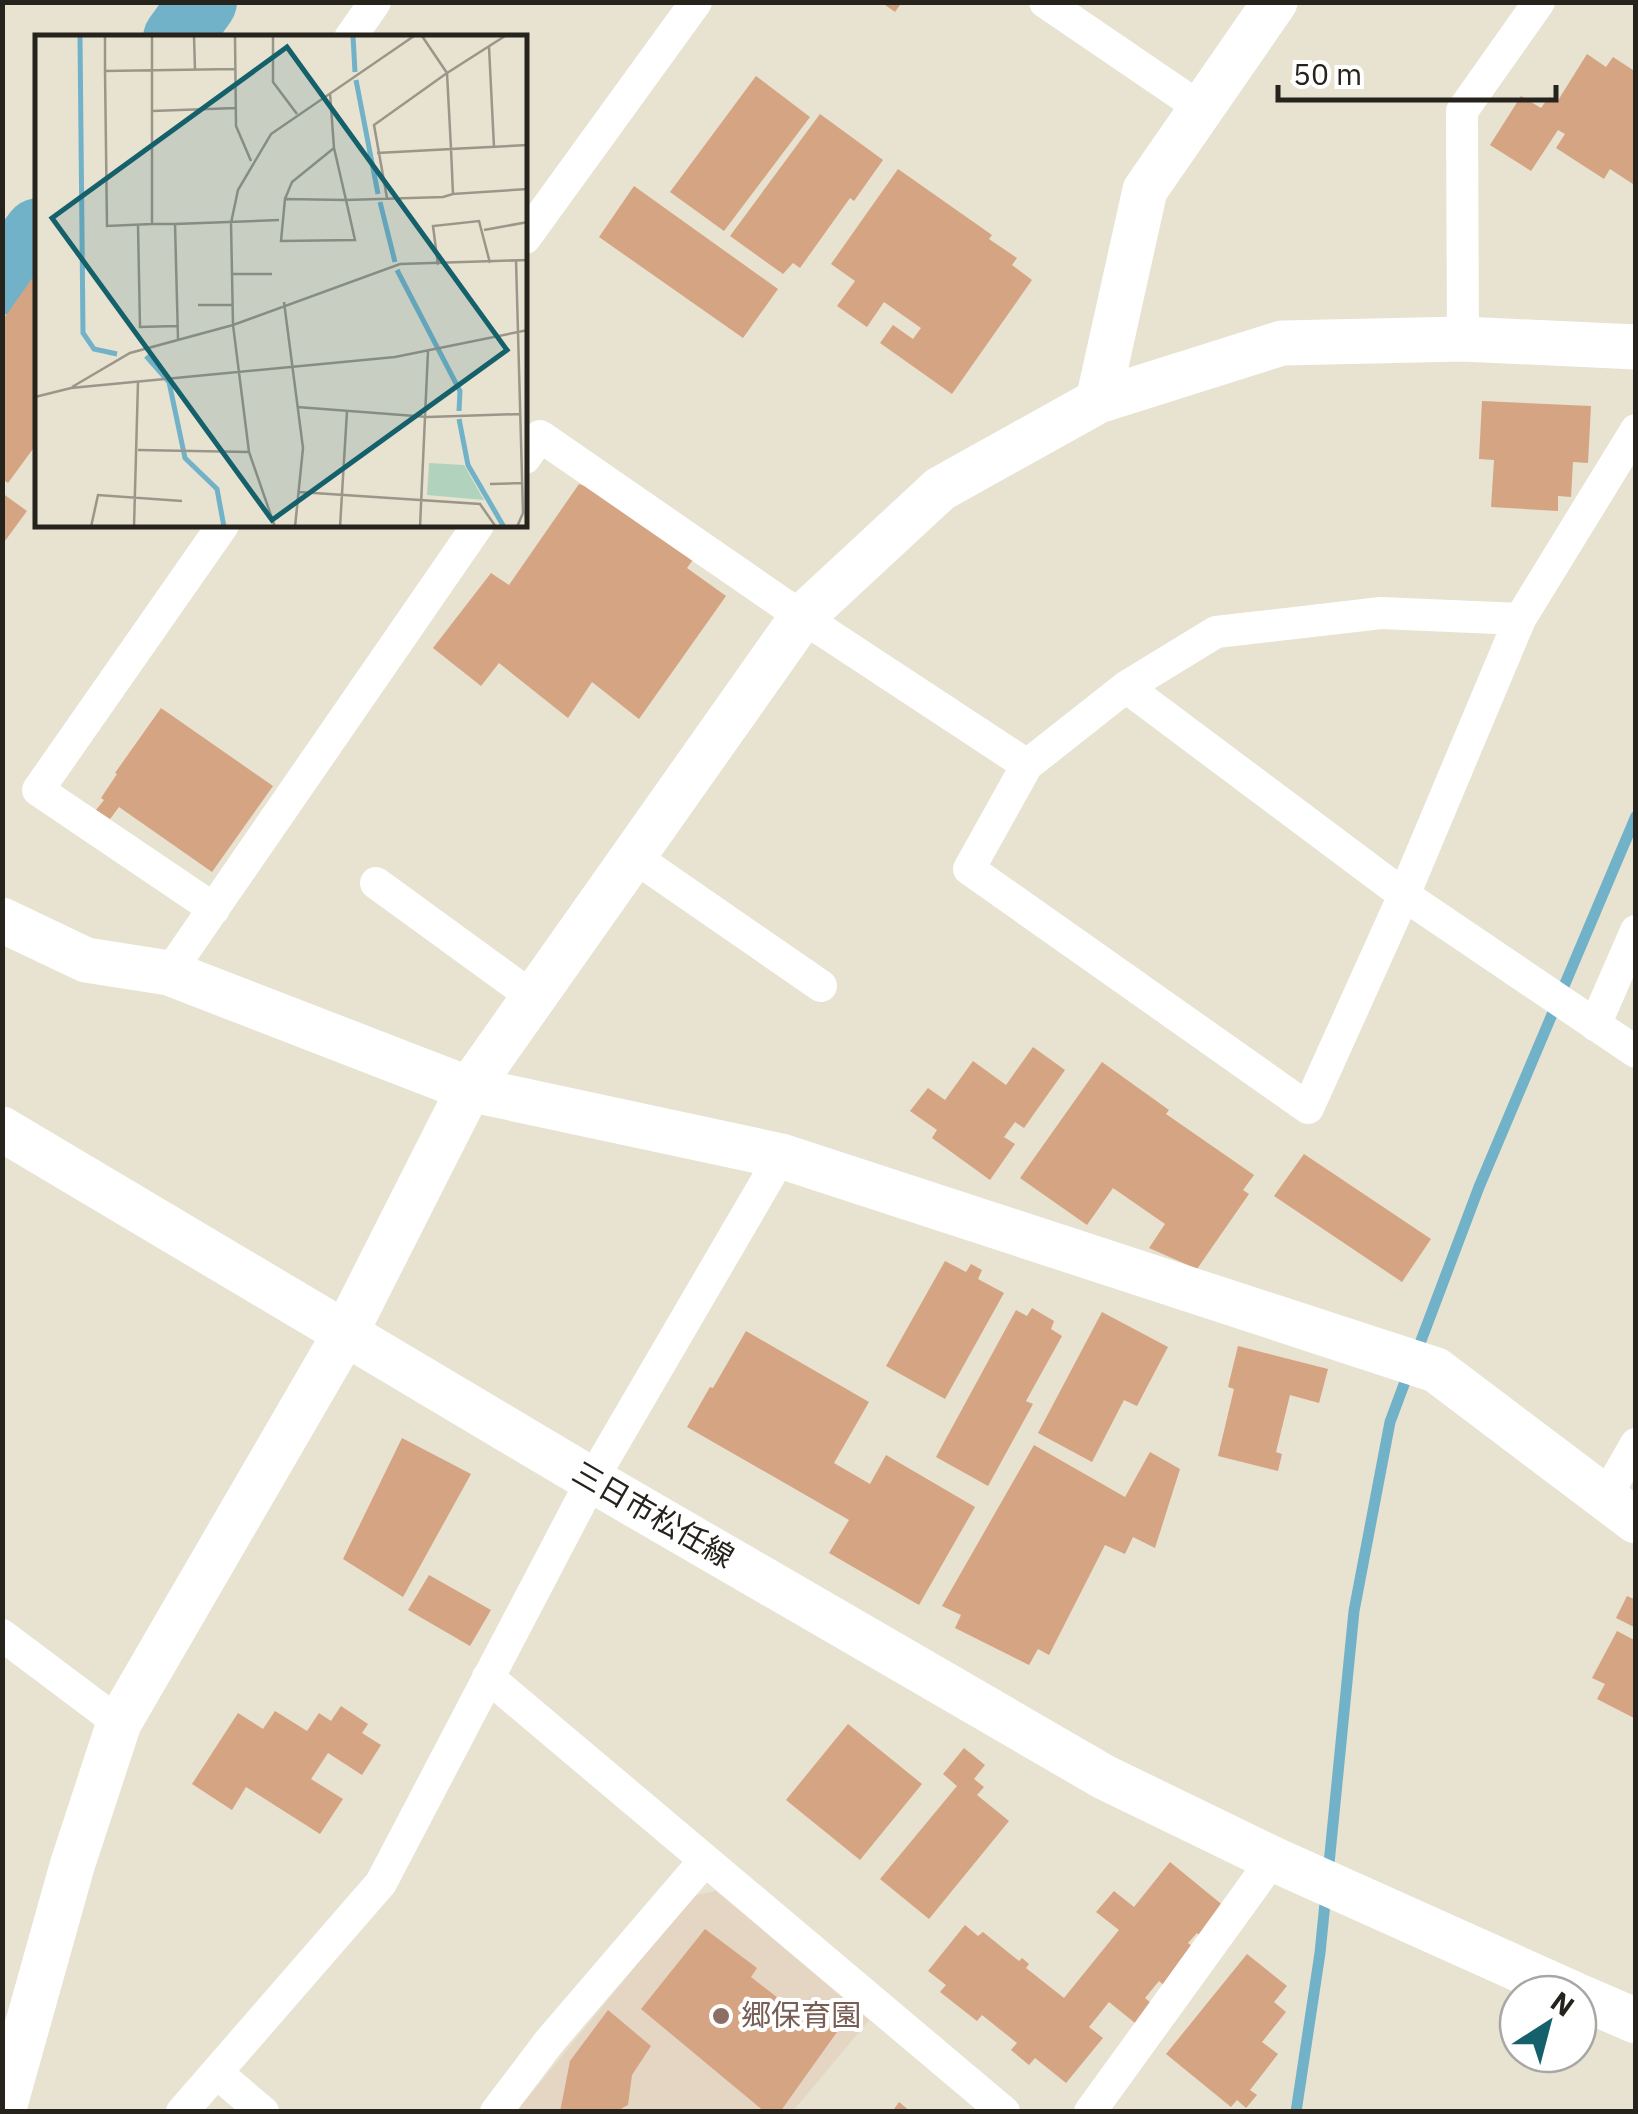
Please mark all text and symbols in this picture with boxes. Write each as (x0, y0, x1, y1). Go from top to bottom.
inset map (35, 35, 528, 528)
scale bar (1278, 40, 1556, 102)
text: 50 m (1293, 54, 1362, 93)
street label: 三日市松任線 (566, 1452, 741, 1576)
north arrow (1498, 1974, 1598, 2074)
text: N (1544, 1982, 1582, 2024)
place label: 郷保育園 (741, 1995, 861, 2034)
marker: 郷保育園 (710, 2005, 732, 2027)

